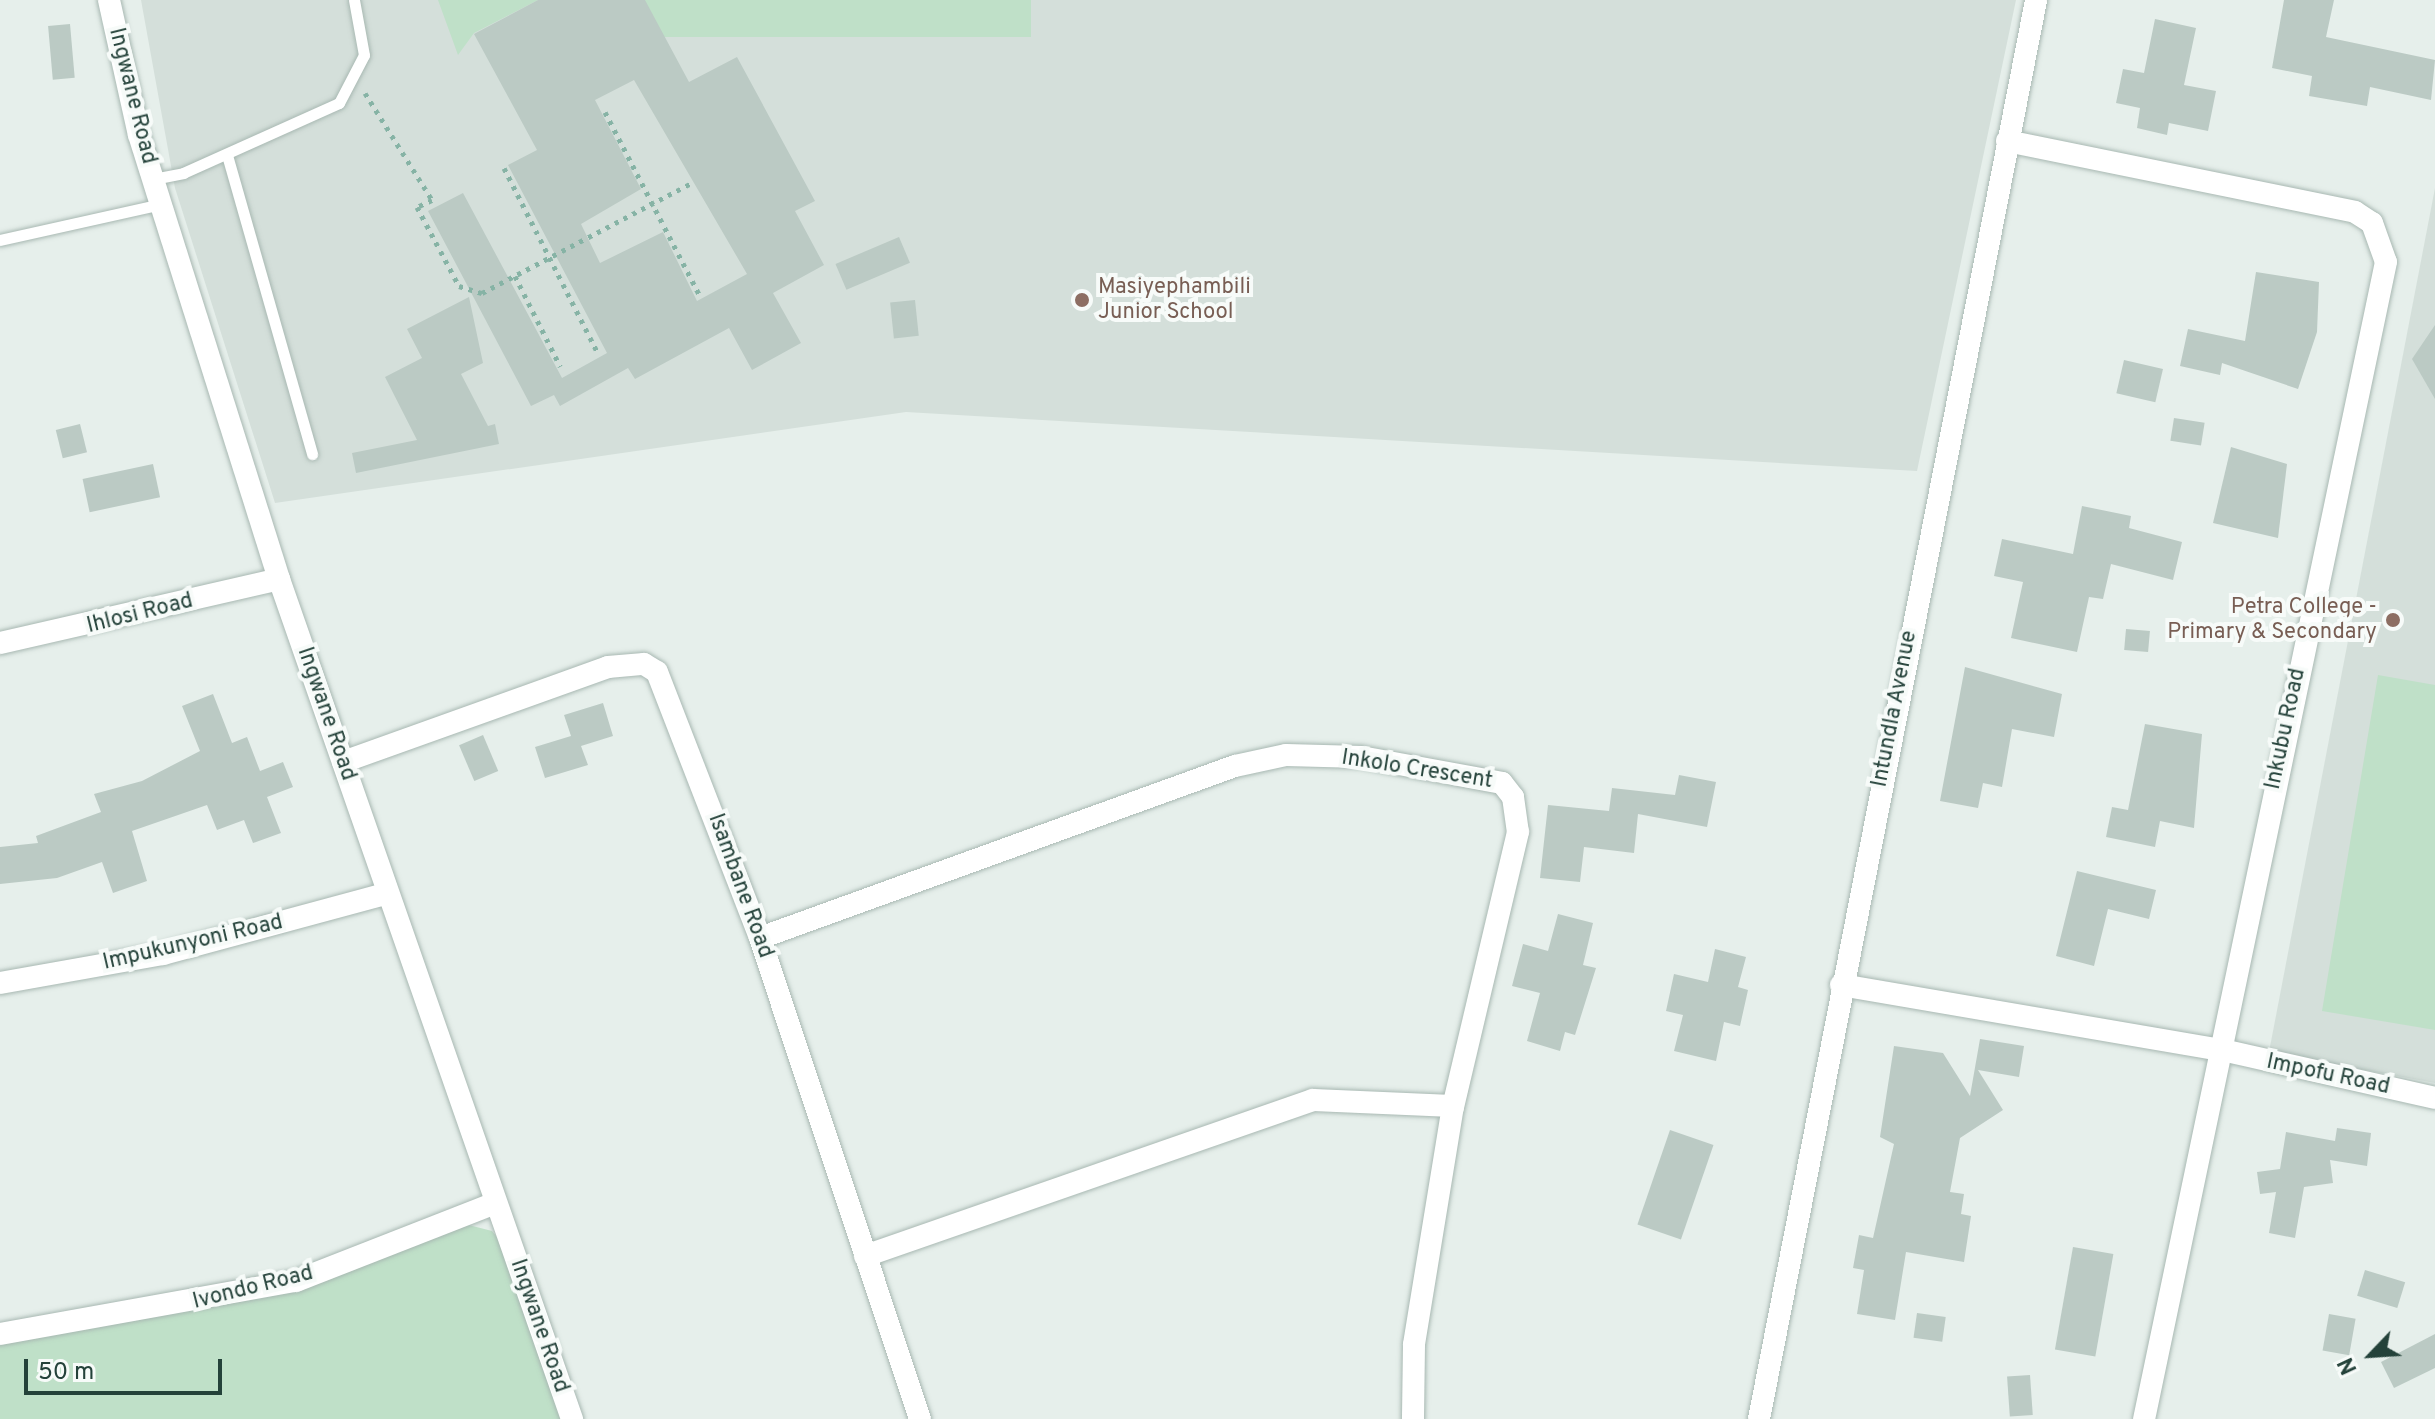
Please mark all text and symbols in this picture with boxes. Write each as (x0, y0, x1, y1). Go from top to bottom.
street label: Ingwane Road (102, 25, 162, 167)
place label: Masiyephambili Junior School (1098, 274, 1251, 326)
marker: Masiyephambili Junior School (1073, 291, 1091, 309)
street label: Ihlosi Road (84, 588, 196, 640)
place label: Petra College - Primary & Secondary (2167, 594, 2377, 646)
marker: Petra College - Primary & Secondary (2384, 611, 2402, 629)
street label: Intundla Avenue (1867, 628, 1923, 790)
street label: Ingwane Road (291, 644, 361, 784)
street label: Inkubu Road (2260, 666, 2312, 792)
street label: Inkolo Crescent (1340, 745, 1494, 795)
street label: Isambane Road (702, 810, 778, 962)
street label: Impukunyoni Road (100, 909, 286, 977)
street label: Impofu Road (2264, 1049, 2392, 1101)
street label: Ingwane Road (504, 1256, 574, 1396)
street label: Ivondo Road (190, 1260, 316, 1316)
north arrow (2331, 1315, 2411, 1395)
scale bar (28, 1343, 226, 1393)
text: N (2333, 1352, 2364, 1378)
text: 50 m (38, 1358, 94, 1388)

